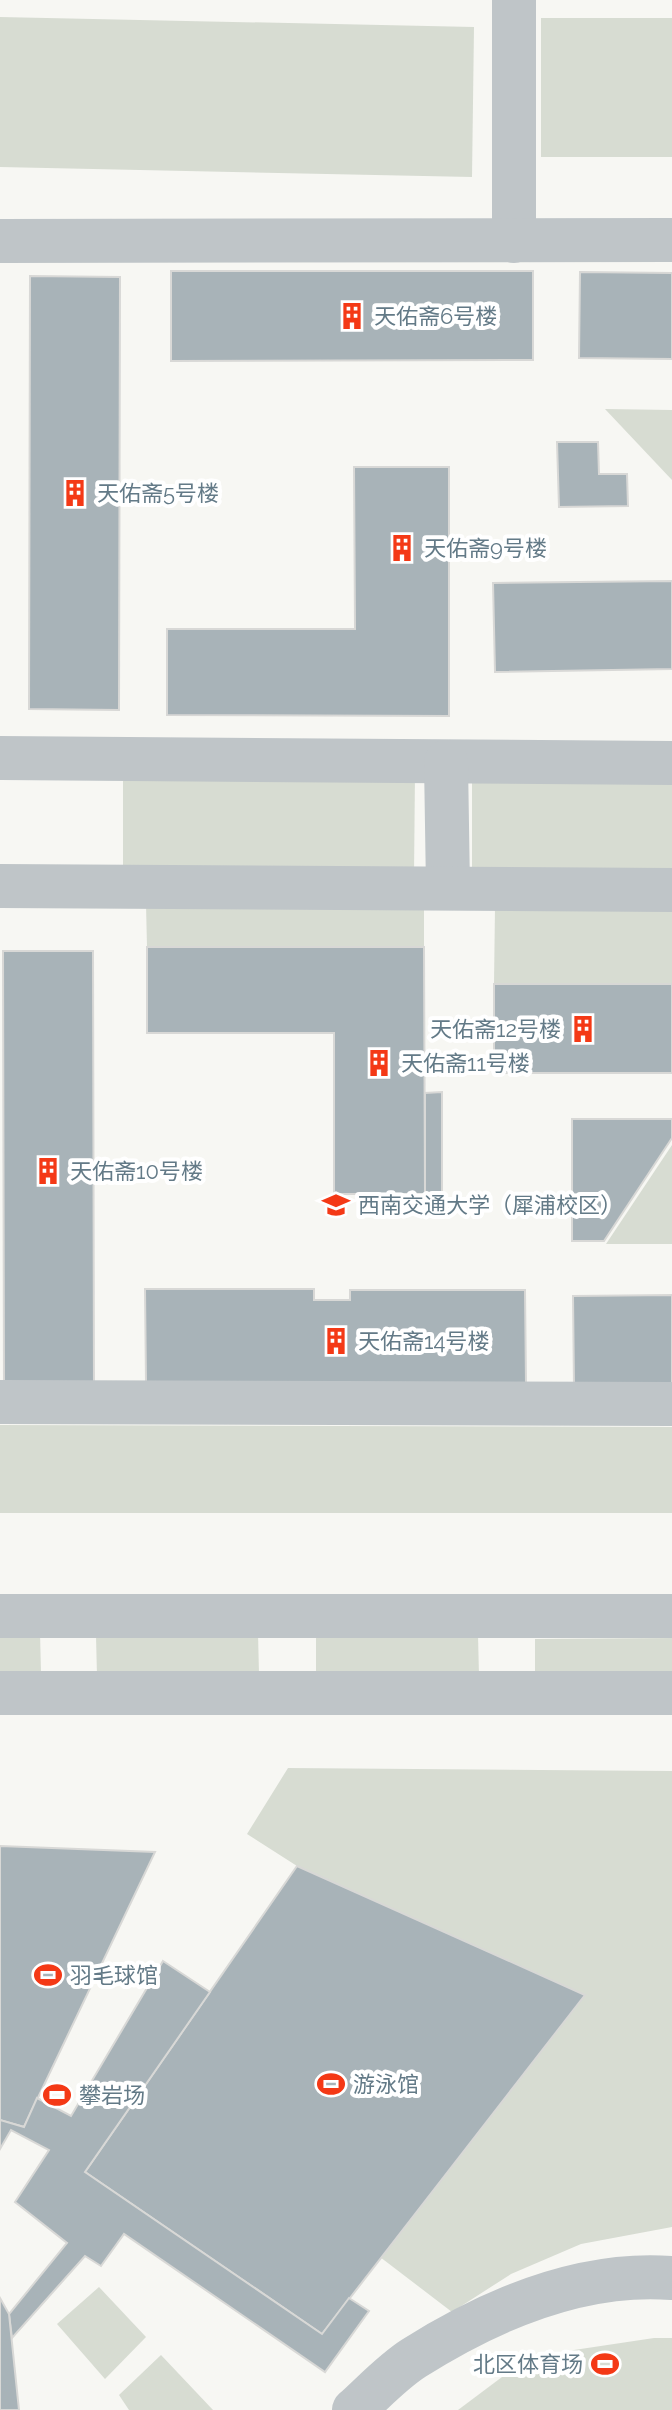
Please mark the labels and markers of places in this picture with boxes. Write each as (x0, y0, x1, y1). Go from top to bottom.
building icon: 天佑斋6号楼 (337, 301, 367, 331)
place label: 天佑斋6号楼 (374, 303, 497, 329)
building icon: 天佑斋5号楼 (60, 478, 90, 508)
place label: 天佑斋5号楼 (97, 480, 219, 506)
building icon: 天佑斋9号楼 (387, 533, 417, 563)
place label: 天佑斋9号楼 (424, 535, 547, 561)
building icon: 天佑斋12号楼 (568, 1014, 598, 1044)
place label: 天佑斋12号楼 (430, 1016, 561, 1042)
building icon: 天佑斋11号楼 (364, 1048, 394, 1078)
place label: 天佑斋11号楼 (401, 1050, 530, 1076)
building icon: 天佑斋10号楼 (33, 1156, 63, 1186)
place label: 天佑斋10号楼 (70, 1158, 203, 1184)
school or university icon: 西南交通大学（犀浦校区） (321, 1190, 351, 1220)
place label: 西南交通大学（犀浦校区） (358, 1192, 622, 1218)
building icon: 天佑斋14号楼 (321, 1326, 351, 1356)
place label: 天佑斋14号楼 (358, 1328, 489, 1354)
sports icon: 羽毛球馆 (33, 1960, 63, 1990)
place label: 羽毛球馆 (70, 1962, 158, 1988)
sports icon: 游泳馆 (316, 2069, 346, 2099)
place label: 游泳馆 (353, 2071, 419, 2097)
sports icon: 攀岩场 (42, 2080, 72, 2110)
place label: 攀岩场 (79, 2082, 145, 2108)
sports icon: 北区体育场 (590, 2349, 620, 2379)
place label: 北区体育场 (473, 2351, 583, 2377)

